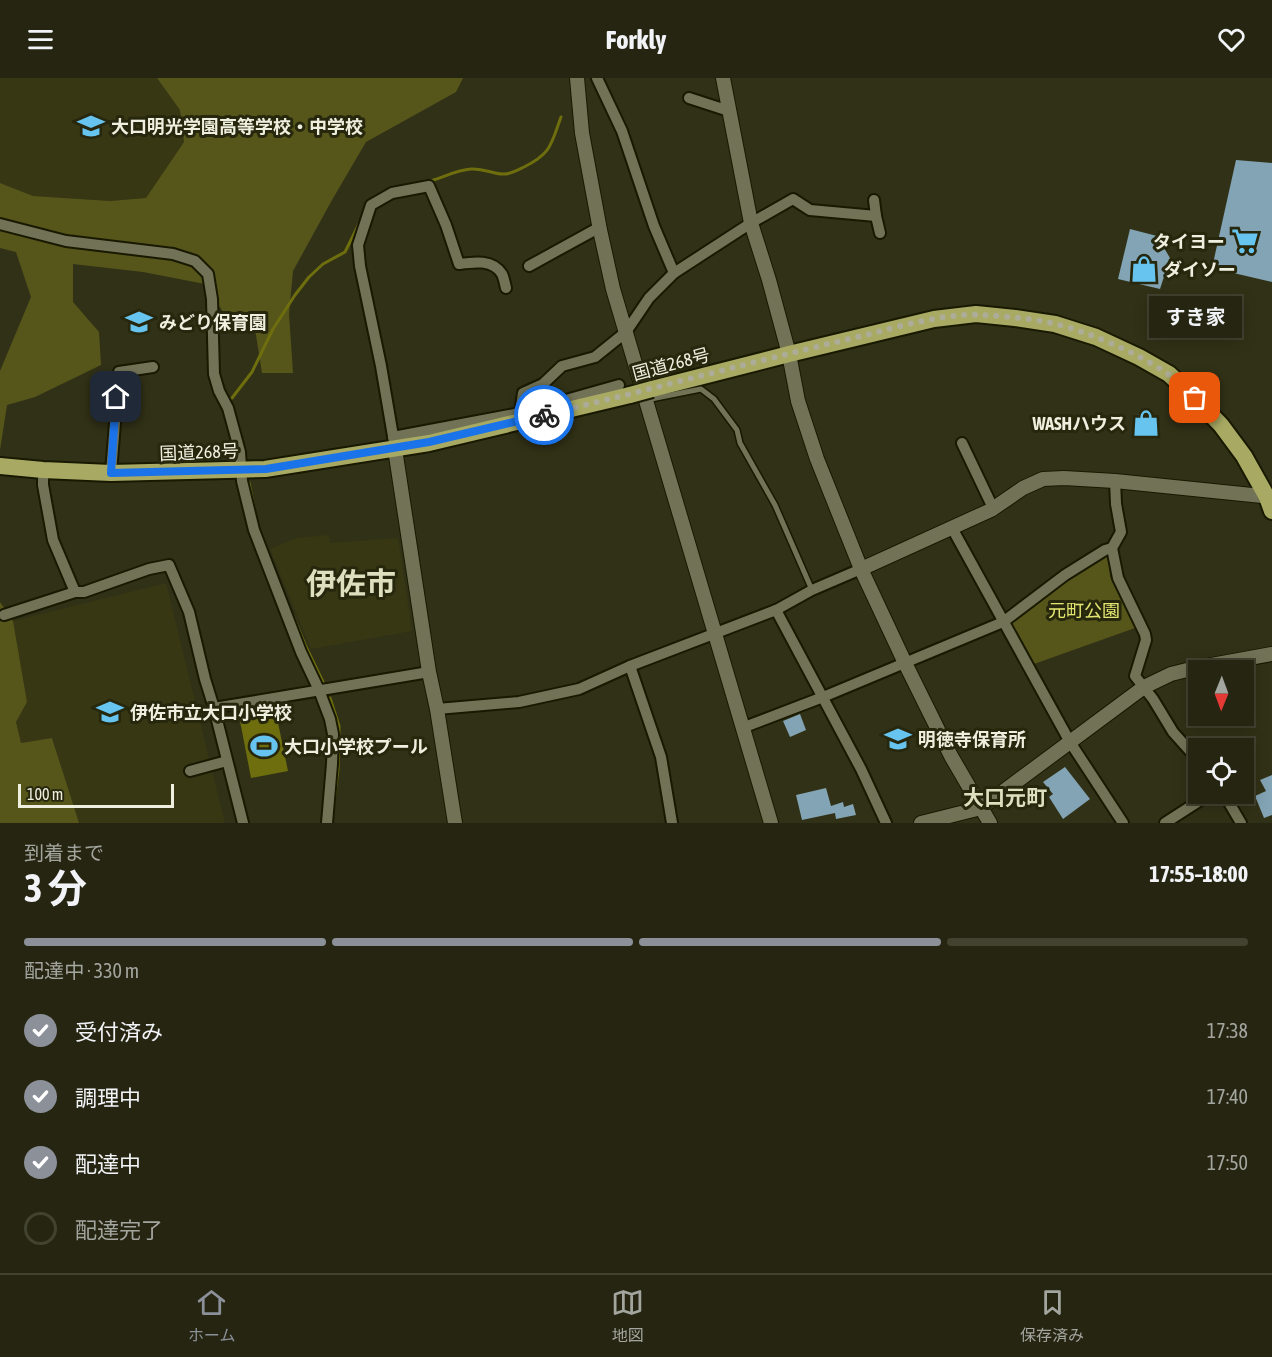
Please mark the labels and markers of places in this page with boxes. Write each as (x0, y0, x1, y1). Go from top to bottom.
school or university icon: 大口明光学園高等学校・中学校 (76, 111, 106, 141)
place label: 大口明光学園高等学校・中学校 (111, 116, 363, 137)
supermarket icon: タイヨー (1230, 226, 1260, 256)
place label: タイヨー (1153, 231, 1225, 252)
shop icon: ダイソー (1129, 254, 1159, 284)
place label: ダイソー (1164, 259, 1236, 280)
callout: すき家 (1148, 296, 1242, 338)
school or university icon: みどり保育園 (124, 307, 154, 337)
place label: みどり保育園 (159, 312, 267, 333)
pin (90, 371, 141, 422)
pin (1169, 372, 1220, 423)
shop icon: WASHハウス (1131, 408, 1161, 438)
place label: WASHハウス (1031, 413, 1126, 434)
school or university icon: 伊佐市立大口小学校 (95, 697, 125, 727)
place label: 伊佐市立大口小学校 (130, 702, 292, 723)
school or university icon: 明徳寺保育所 (883, 724, 913, 754)
place label: 明徳寺保育所 (918, 729, 1026, 750)
sports icon: 大口小学校プール (249, 731, 279, 761)
place label: 大口小学校プール (284, 736, 428, 757)

